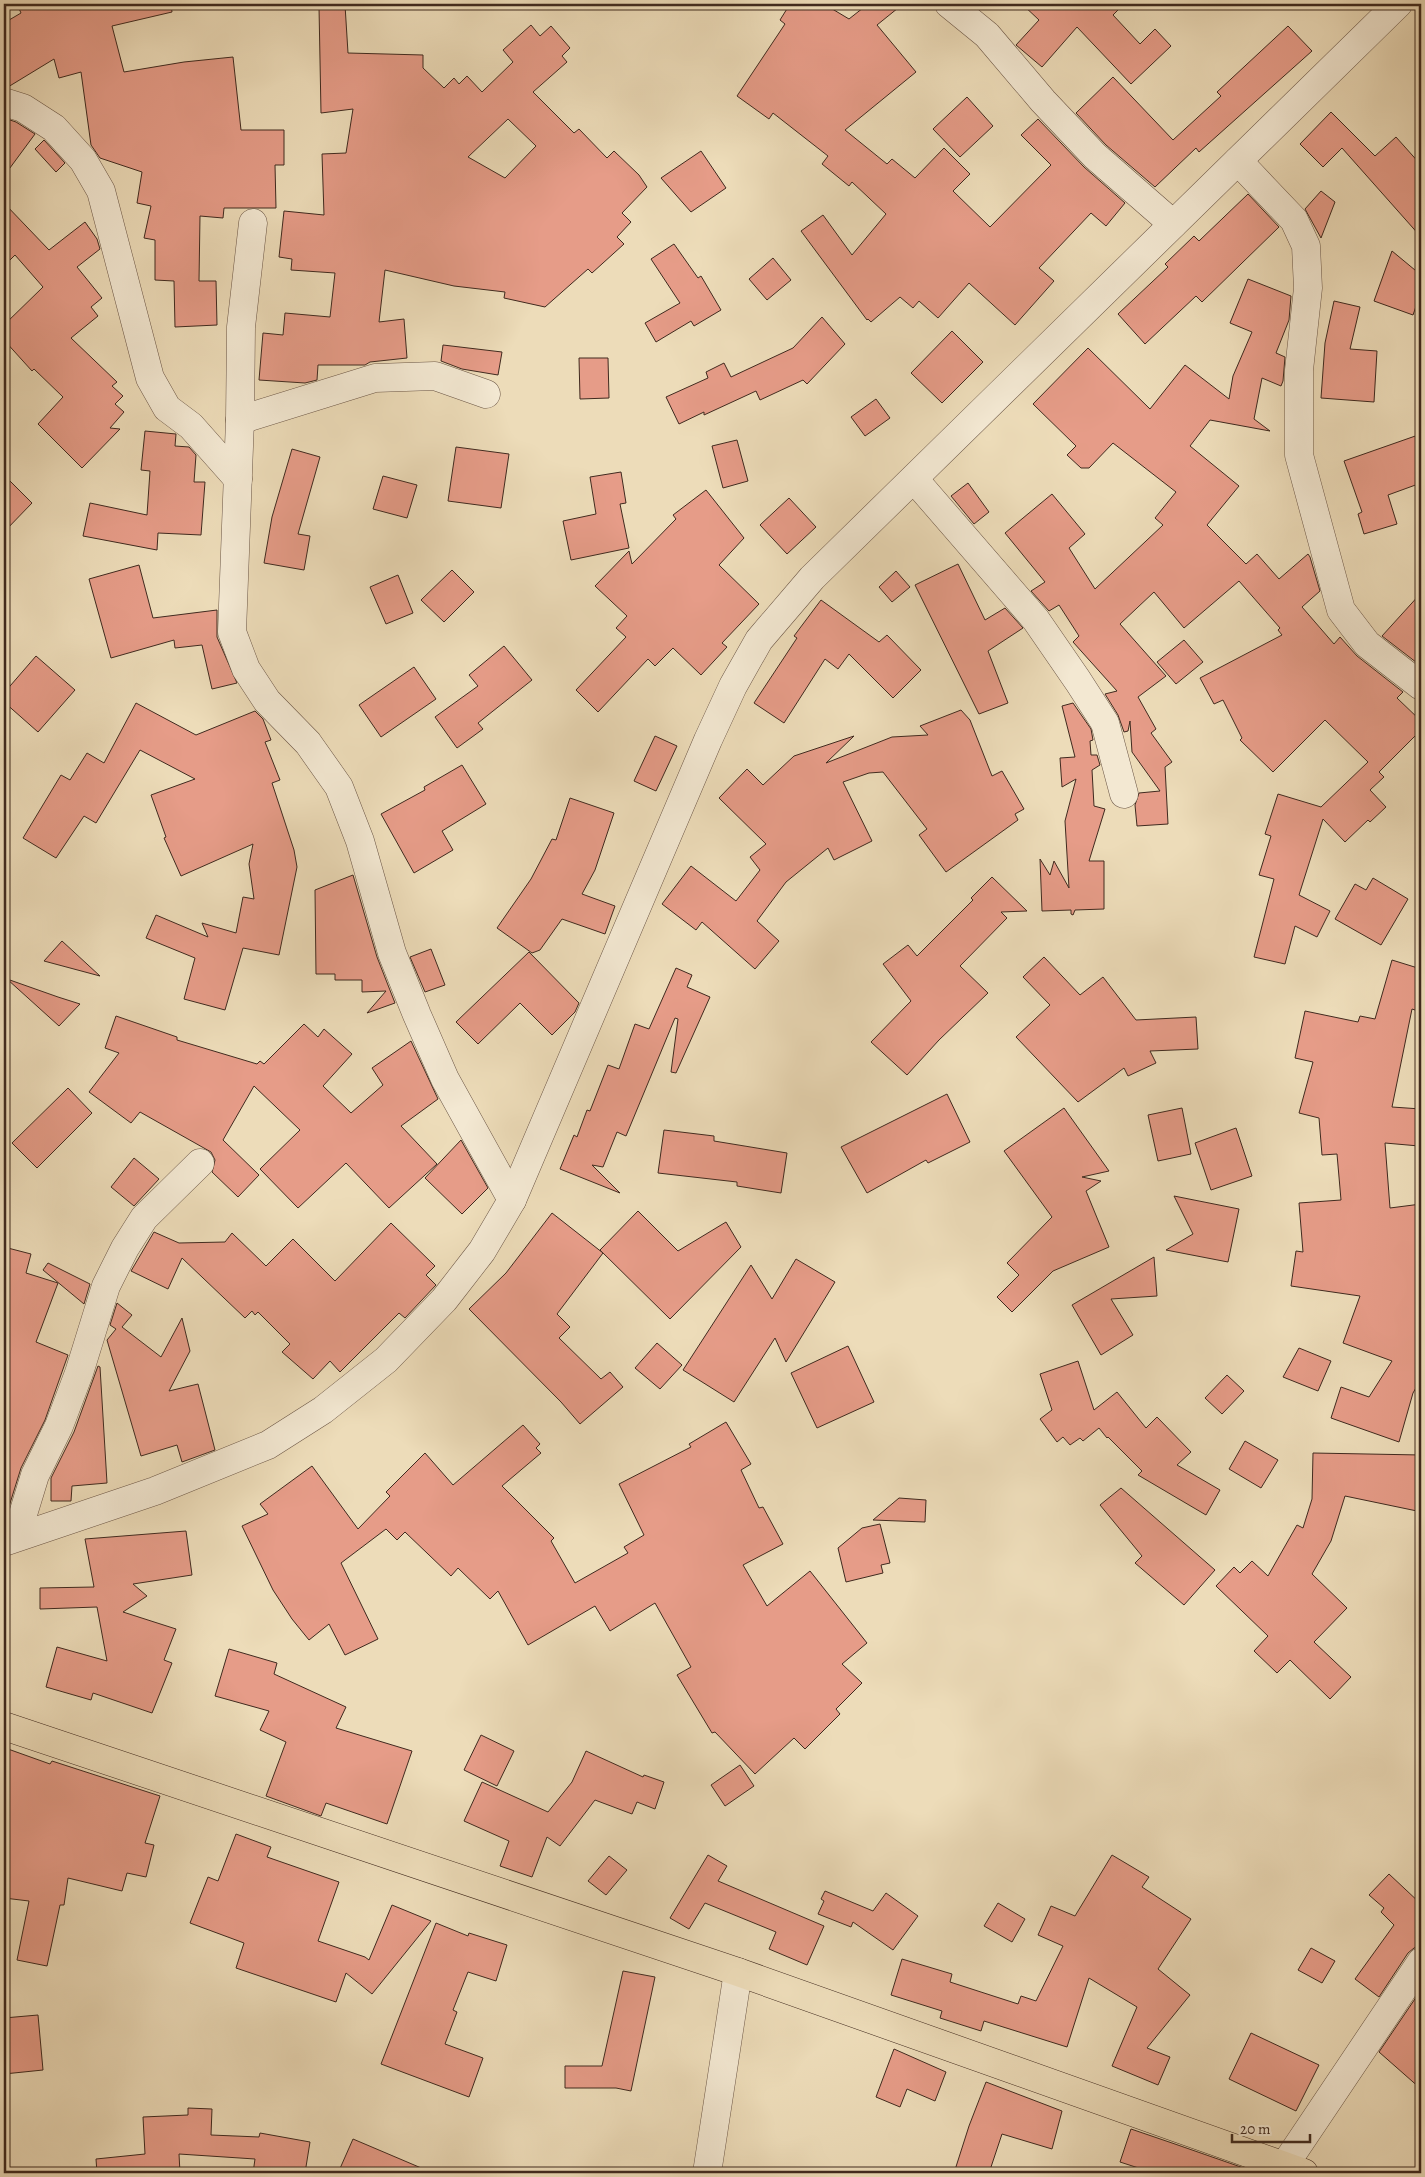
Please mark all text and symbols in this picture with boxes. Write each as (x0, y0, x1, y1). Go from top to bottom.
scale bar (1232, 2112, 1310, 2144)
text: 20 m (1240, 2119, 1271, 2139)

